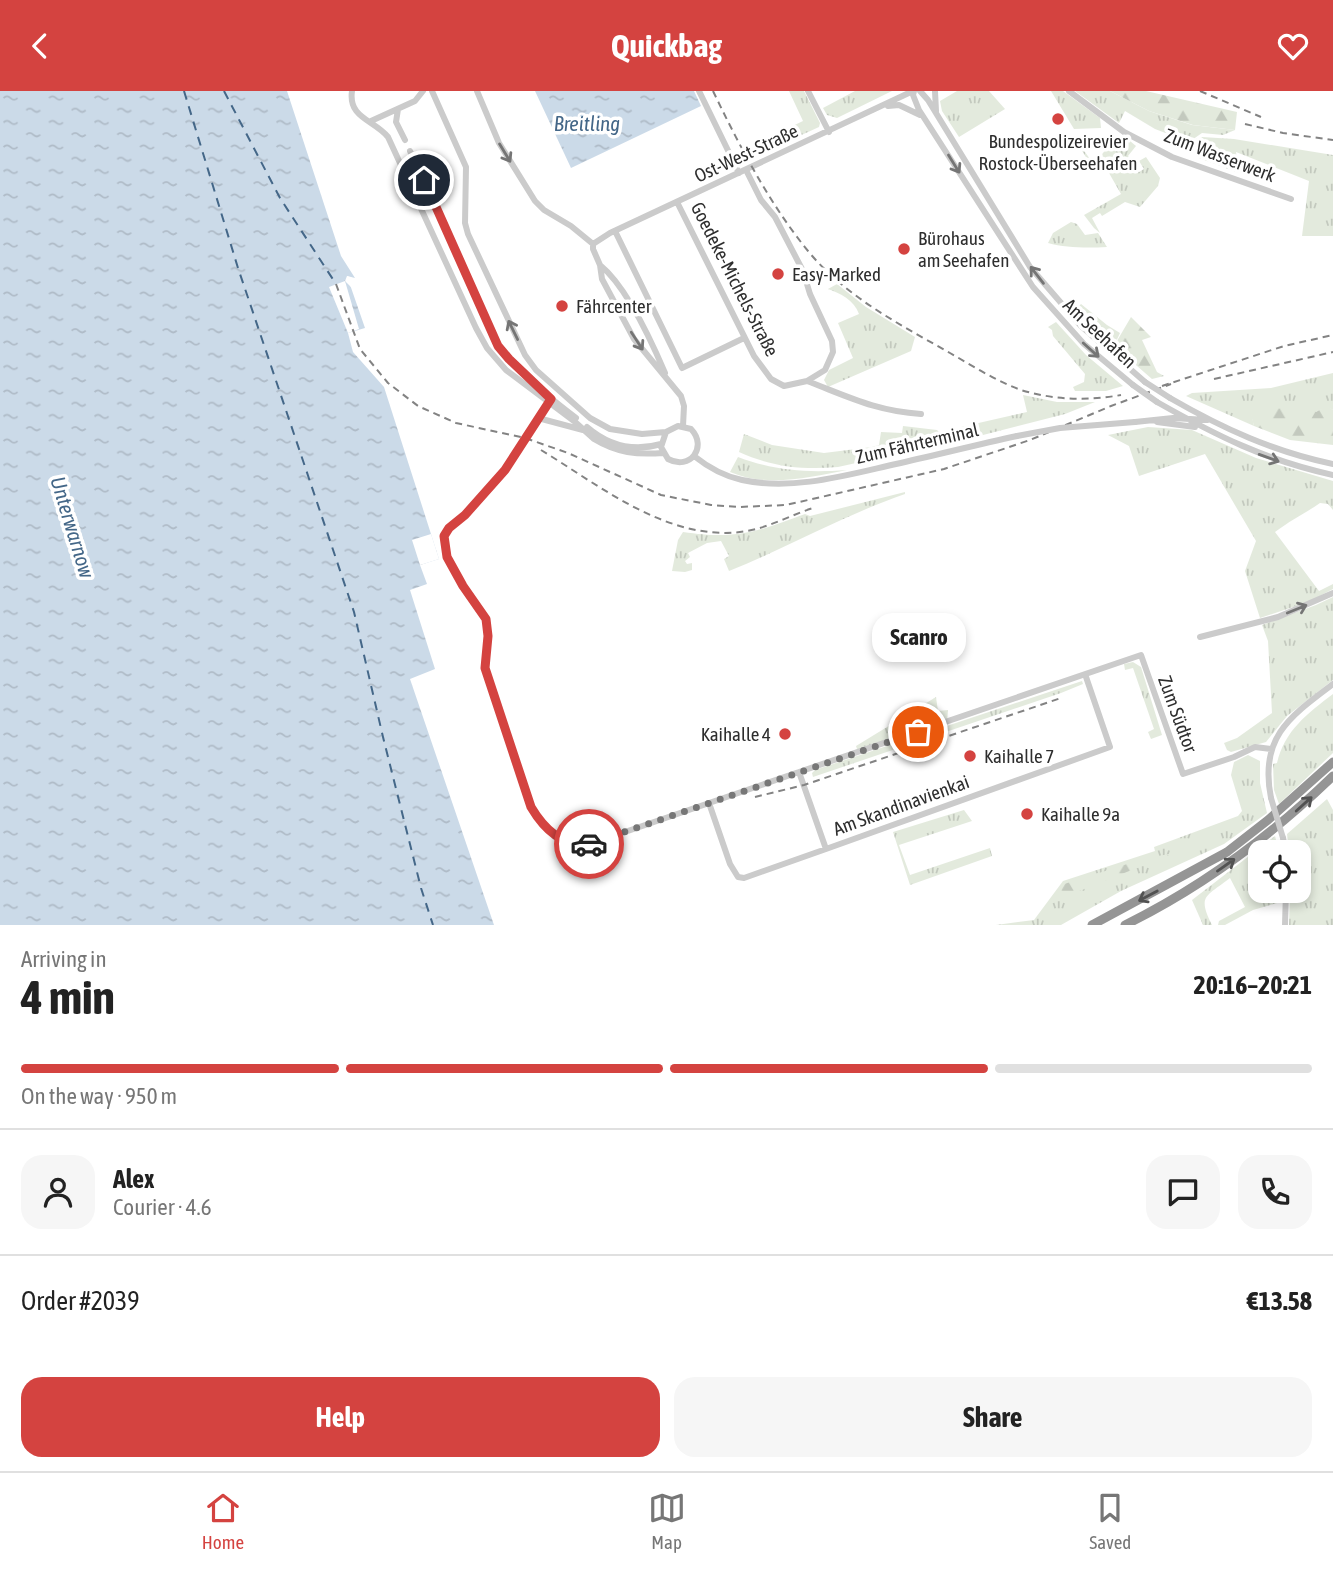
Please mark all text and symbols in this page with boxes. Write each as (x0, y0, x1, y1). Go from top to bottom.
icon: back (21, 27, 59, 65)
text: Quickbag (611, 27, 722, 64)
icon: heart (1274, 27, 1312, 65)
water label: Breitling (554, 111, 620, 135)
marker: Bundespolizeirevier Rostock-Überseehafen (1050, 111, 1066, 127)
street label: Ost-West-Straße (691, 119, 801, 187)
street label: Zum Wasserwerk (1161, 124, 1279, 187)
place label: Bundespolizeirevier Rostock-Überseehafen (979, 130, 1137, 174)
one-way arrow (498, 143, 512, 163)
pin (394, 150, 454, 210)
one-way arrow (947, 154, 961, 174)
icon: home (405, 161, 443, 199)
street label: Goedeke-Michels-Straße (687, 198, 783, 360)
place label: Bürohaus am Seehafen (918, 227, 1009, 271)
marker: Bürohaus am Seehafen (896, 241, 912, 257)
place label: Easy-Marked (792, 263, 881, 285)
marker: Easy-Marked (770, 266, 786, 282)
one-way arrow (1029, 266, 1044, 285)
street label: Am Seehafen (1059, 294, 1141, 372)
place label: Fährcenter (576, 295, 652, 317)
marker: Fährcenter (554, 298, 570, 314)
one-way arrow (506, 320, 519, 341)
one-way arrow (629, 331, 644, 350)
one-way arrow (1082, 342, 1100, 358)
street label: Zum Fährterminal (853, 418, 981, 468)
one-way arrow (1257, 452, 1279, 465)
water label: Unterwarnow (46, 473, 100, 581)
one-way arrow (1286, 602, 1308, 615)
callout: Scanro (871, 613, 965, 662)
text: Scanro (890, 624, 948, 650)
street label: Zum Südtor (1154, 673, 1202, 756)
pin (888, 702, 948, 762)
icon: bag (899, 713, 937, 751)
place label: Kaihalle 4 (701, 723, 771, 745)
marker: Kaihalle 4 (777, 726, 793, 742)
place label: Kaihalle 7 (984, 745, 1054, 767)
marker: Kaihalle 7 (962, 748, 978, 764)
street label: Am Skandinavienkai (830, 770, 972, 840)
one-way arrow (1294, 796, 1312, 812)
place label: Kaihalle 9a (1041, 803, 1120, 825)
marker: Kaihalle 9a (1019, 806, 1035, 822)
courier (554, 809, 624, 879)
icon: car (570, 825, 608, 863)
map controls (1248, 840, 1311, 903)
button: locate (1248, 840, 1311, 903)
one-way arrow (1216, 858, 1235, 872)
one-way arrow (1138, 890, 1159, 904)
text: Arriving in (21, 946, 107, 972)
text: 20:16–20:21 (1194, 970, 1312, 1000)
text: 4 min (21, 971, 115, 1024)
text: On the way · 950 m (21, 1083, 177, 1109)
button: person (21, 1155, 95, 1229)
button: chat (1146, 1155, 1220, 1229)
button: phone (1238, 1155, 1312, 1229)
text: Alex (113, 1164, 154, 1194)
text: Courier · 4.6 (113, 1194, 212, 1220)
text: Order #2039 (21, 1286, 140, 1316)
text: €13.58 (1247, 1286, 1312, 1316)
button: Help (21, 1377, 660, 1457)
button: Share (674, 1377, 1312, 1457)
tab: Home (202, 1489, 244, 1553)
tab: Map (648, 1489, 686, 1553)
tab: Saved (1089, 1489, 1131, 1553)

